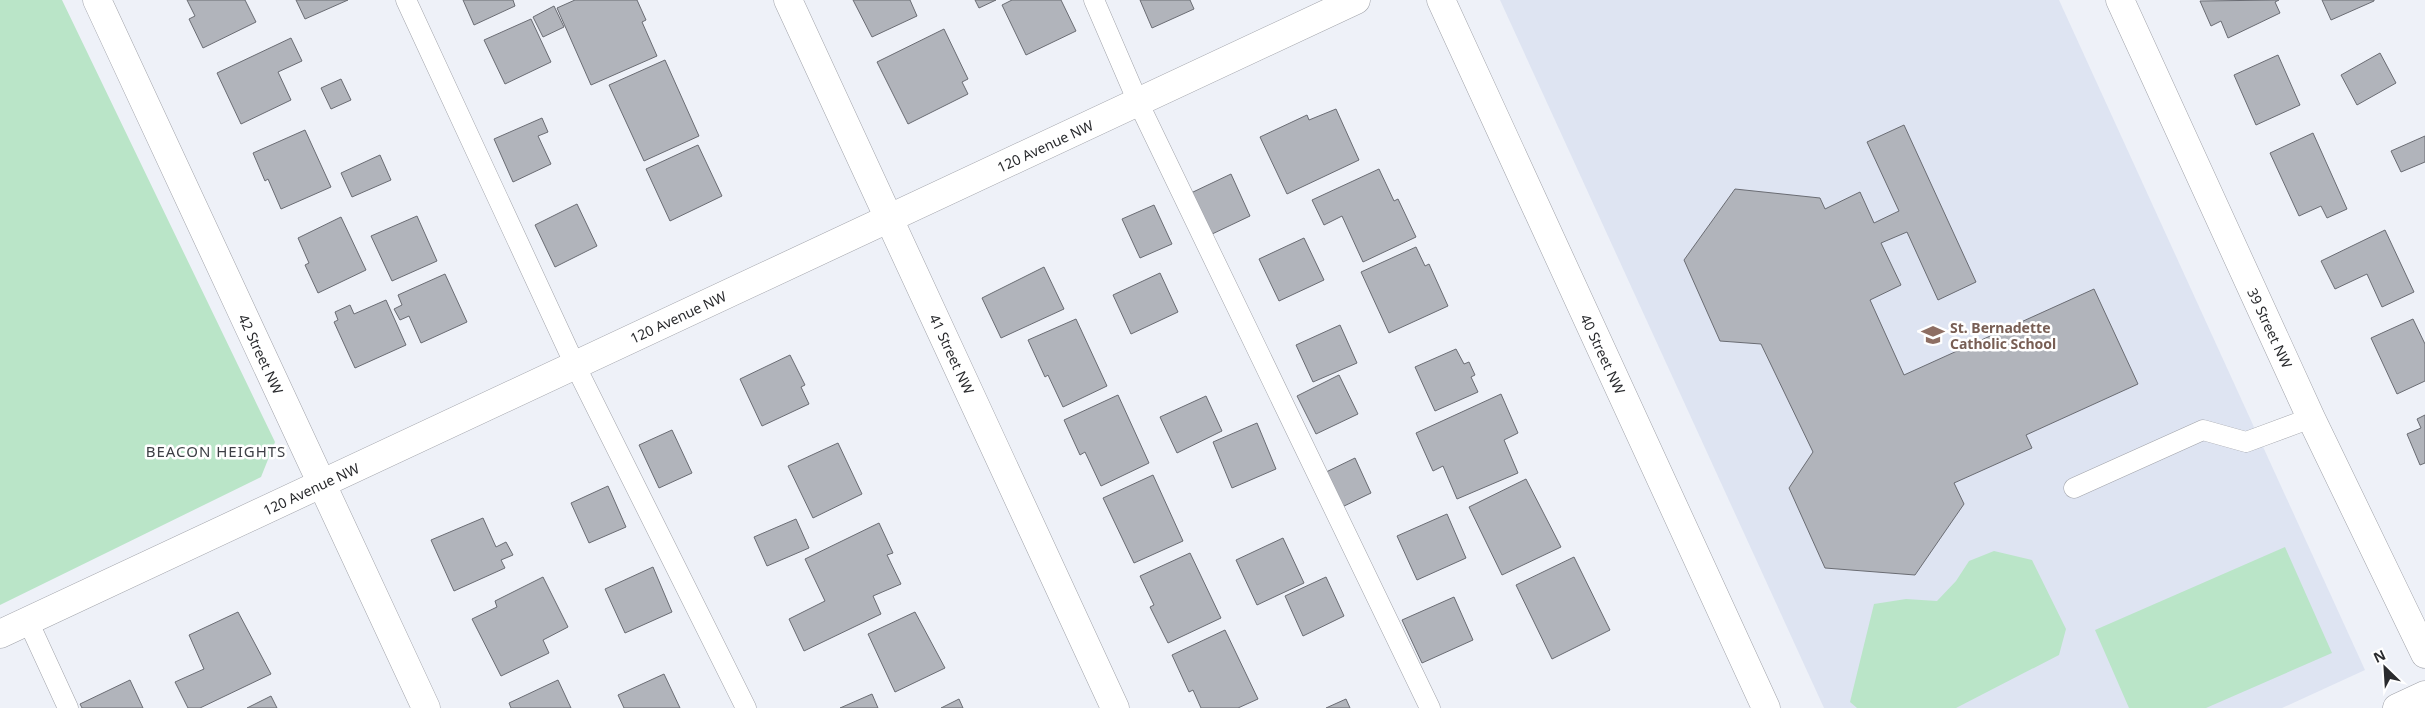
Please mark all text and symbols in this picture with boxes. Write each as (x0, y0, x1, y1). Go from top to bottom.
street label: 120 Avenue NW (994, 115, 1096, 177)
street label: 39 Street NW (2243, 285, 2297, 371)
street label: 120 Avenue NW (627, 286, 729, 348)
street label: 42 Street NW (234, 311, 288, 397)
street label: 41 Street NW (925, 311, 979, 397)
street label: 40 Street NW (1576, 311, 1630, 397)
place label: St. Bernadette Catholic School (1950, 318, 2056, 353)
school or university icon: St. Bernadette Catholic School (1920, 322, 1946, 348)
district label: BEACON HEIGHTS (146, 441, 286, 461)
street label: 120 Avenue NW (260, 458, 362, 520)
north arrow (2360, 643, 2410, 693)
text: N (2370, 645, 2388, 667)

